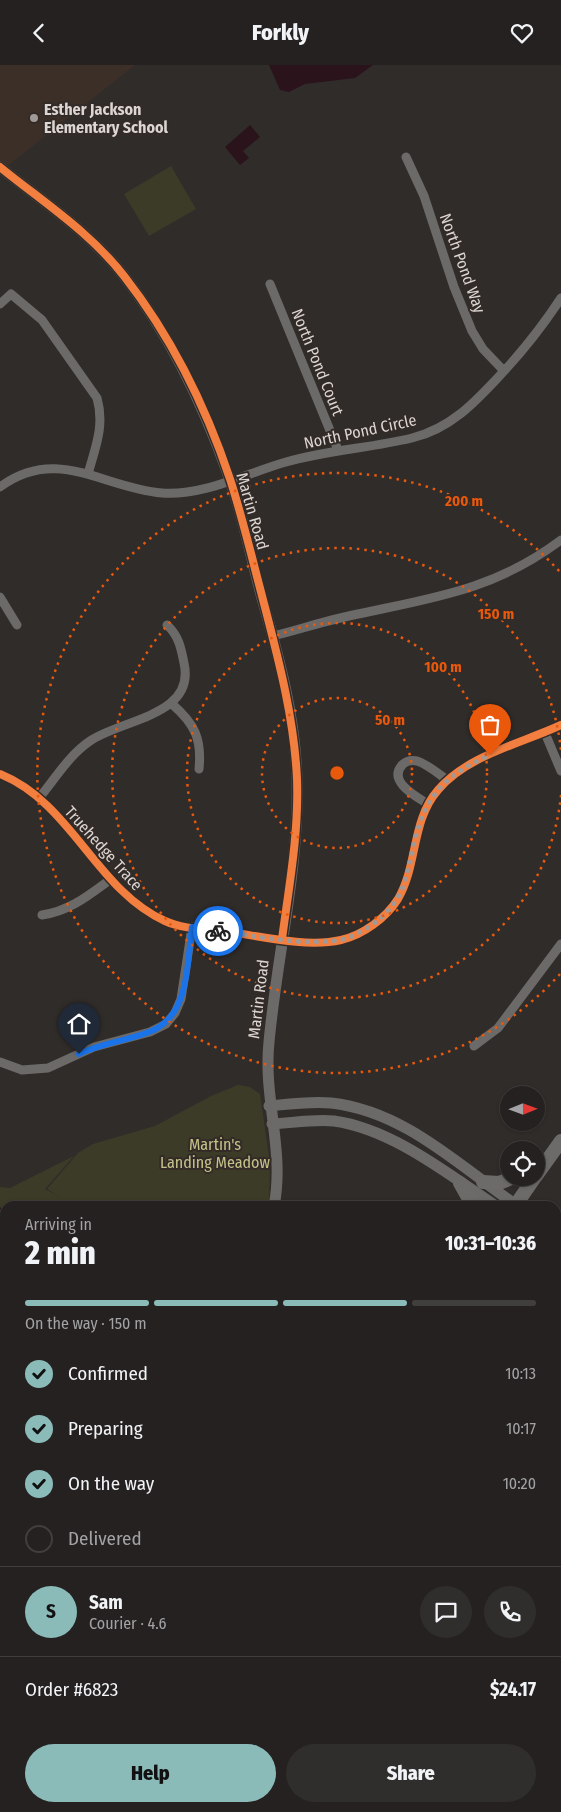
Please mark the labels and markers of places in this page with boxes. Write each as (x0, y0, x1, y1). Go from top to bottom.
place label: Esther Jackson Elementary School (44, 100, 169, 137)
marker: Esther Jackson Elementary School (28, 112, 40, 124)
pin (469, 704, 511, 755)
centre of rings (328, 764, 346, 782)
pin (58, 1003, 100, 1054)

